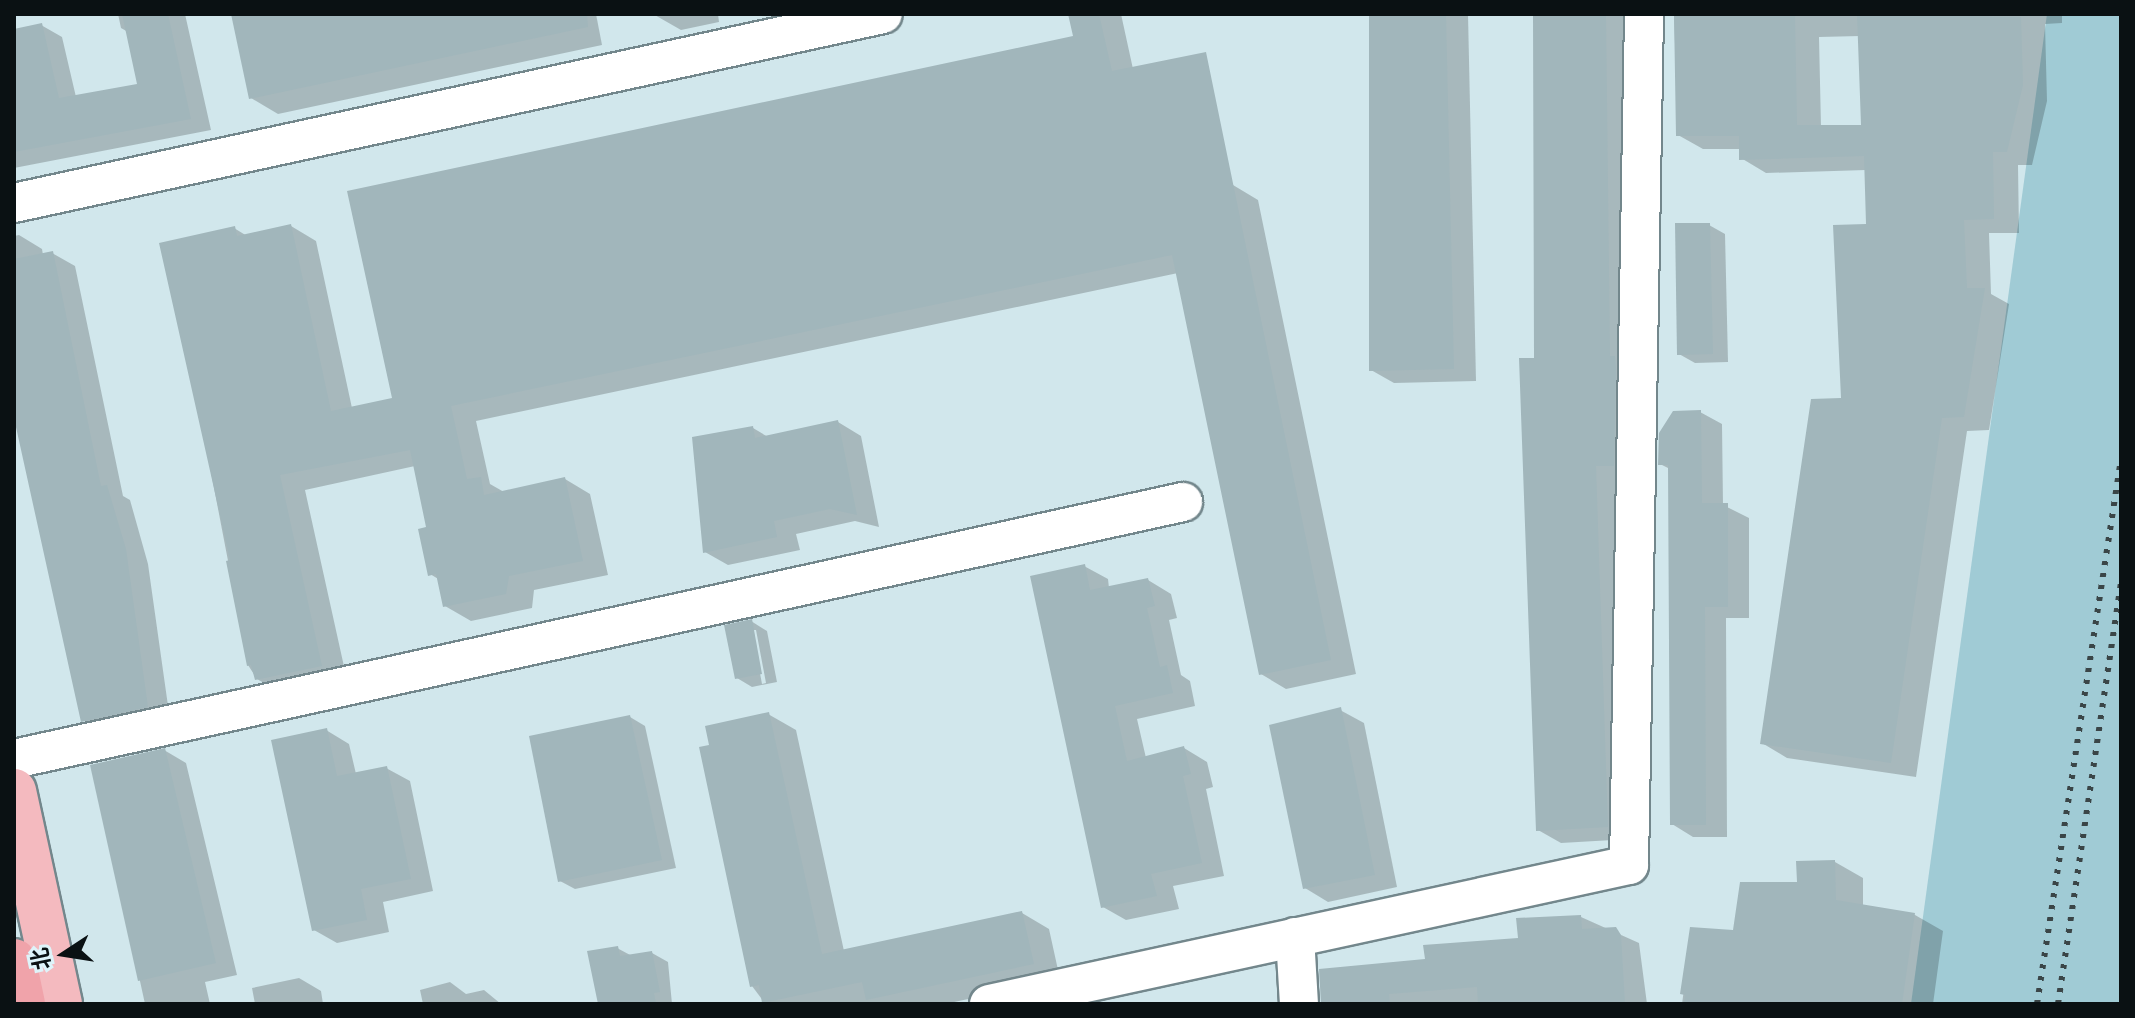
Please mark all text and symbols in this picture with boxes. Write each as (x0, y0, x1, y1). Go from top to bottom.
north arrow (24, 914, 104, 994)
text: 北 (24, 945, 57, 973)

